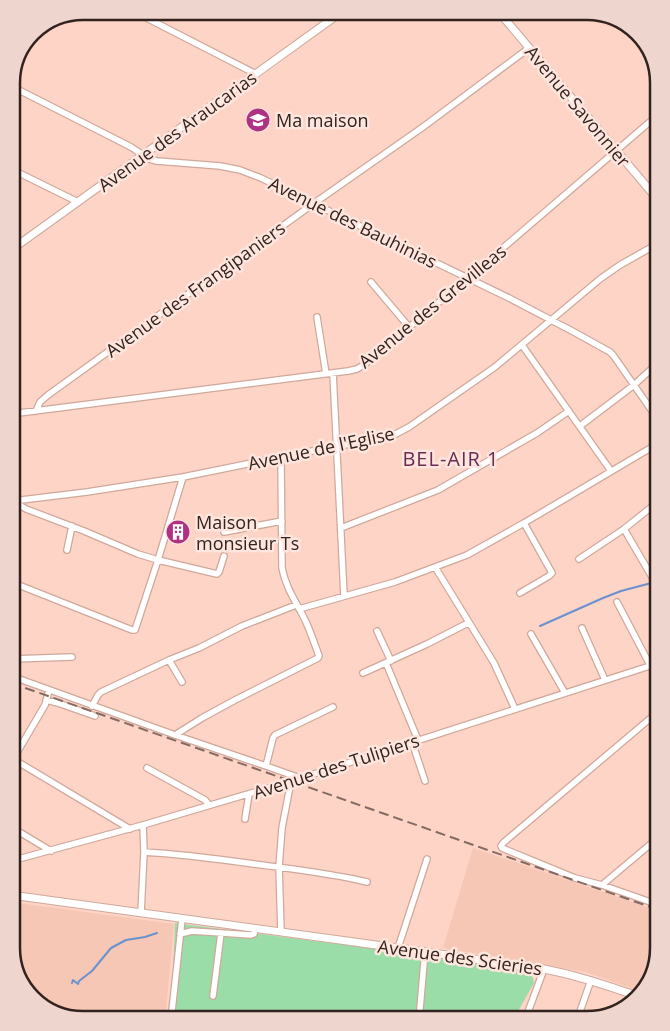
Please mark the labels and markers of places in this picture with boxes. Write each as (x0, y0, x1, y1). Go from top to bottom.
school or university icon: Ma maison (245, 107, 271, 133)
place label: Ma maison (276, 108, 369, 132)
place label: Maison monsieur Ts (196, 510, 299, 555)
building icon: Maison monsieur Ts (165, 519, 191, 545)

